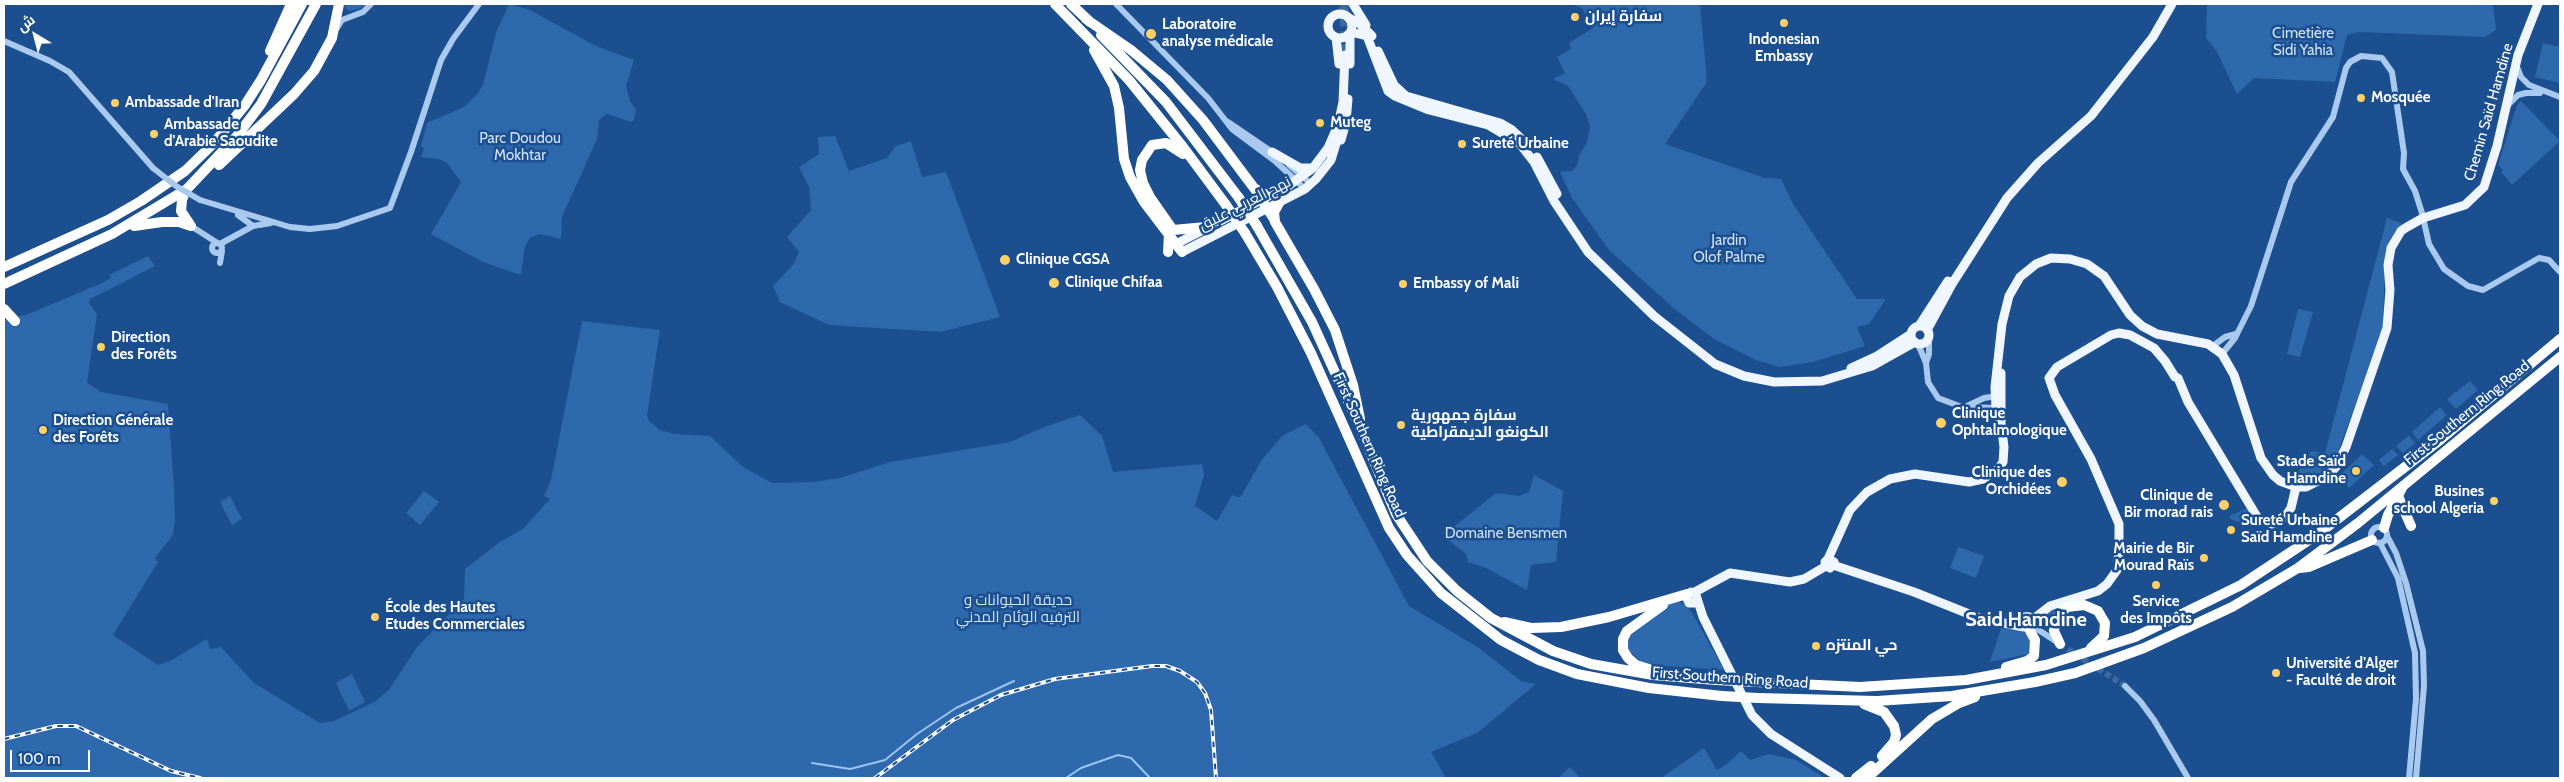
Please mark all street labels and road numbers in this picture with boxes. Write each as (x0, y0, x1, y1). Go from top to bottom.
street label: Chemin Saïd Hamdine (2461, 41, 2517, 183)
street label: نهج العربي عليق (1196, 173, 1294, 235)
street label: First Southern Ring Road (2401, 357, 2533, 469)
street label: First Southern Ring Road (1329, 370, 1409, 520)
street label: First Southern Ring Road (1651, 664, 1809, 692)

